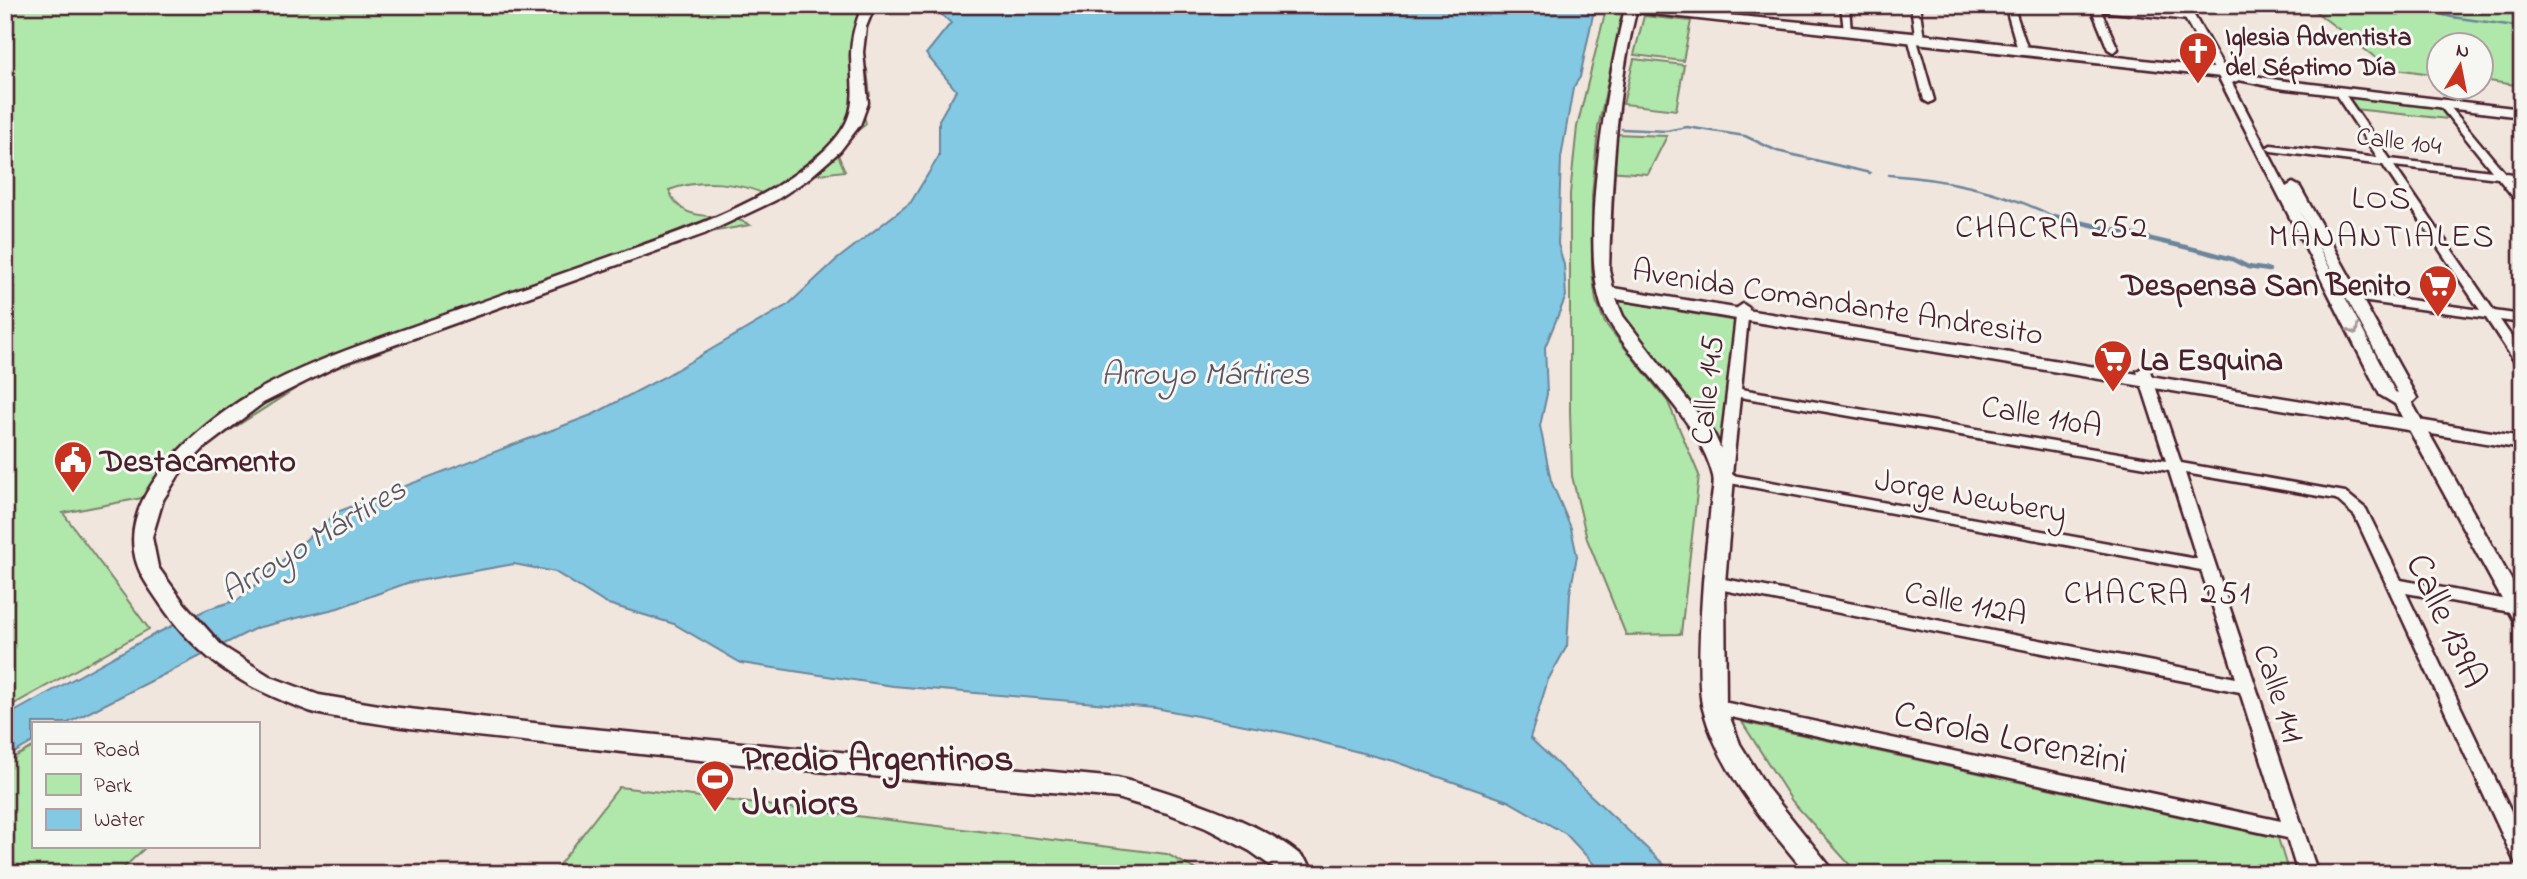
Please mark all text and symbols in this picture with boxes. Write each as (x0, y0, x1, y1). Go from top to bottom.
place label: Iglesia Adventista del Séptimo Día (2225, 20, 2412, 88)
church icon: Iglesia Adventista del Séptimo Día (2177, 30, 2219, 85)
north arrow (2426, 32, 2496, 102)
text: N (2454, 37, 2471, 66)
street label: Calle 104 (2354, 119, 2444, 167)
district label: LOS MANANTIALES (2268, 176, 2496, 262)
district label: CHACRA 252 (1955, 205, 2149, 253)
street label: Avenida Comandante Andresito (1629, 249, 2046, 360)
supermarket icon: Despensa San Benito (2417, 263, 2459, 318)
place label: Despensa San Benito (2119, 264, 2411, 311)
one-way arrow (2346, 323, 2359, 335)
street label: Calle 145 (1680, 333, 1739, 447)
supermarket icon: La Esquina (2092, 338, 2134, 393)
place label: La Esquina (2140, 339, 2283, 386)
water label: Arroyo Mártires (1101, 352, 1309, 400)
street label: Calle 110A (1977, 385, 2105, 452)
public building icon: Destacamento (52, 439, 94, 494)
place label: Destacamento (98, 440, 296, 487)
street label: Jorge Newbery (1871, 458, 2070, 538)
water label: Arroyo Mártires (212, 467, 416, 616)
street label: Calle 139A (2389, 545, 2500, 698)
street label: Calle 112A (1900, 571, 2031, 640)
district label: CHACRA 251 (2064, 571, 2252, 619)
street label: Calle 141 (2239, 639, 2315, 750)
street label: Carola Lorenzini (1888, 688, 2132, 792)
legend (32, 722, 259, 848)
place label: Predio Argentinos Juniors (742, 733, 1013, 833)
text: Road (94, 736, 140, 766)
sports icon: Predio Argentinos Juniors (694, 758, 736, 813)
text: Park (94, 772, 133, 802)
text: Water (94, 806, 145, 836)

